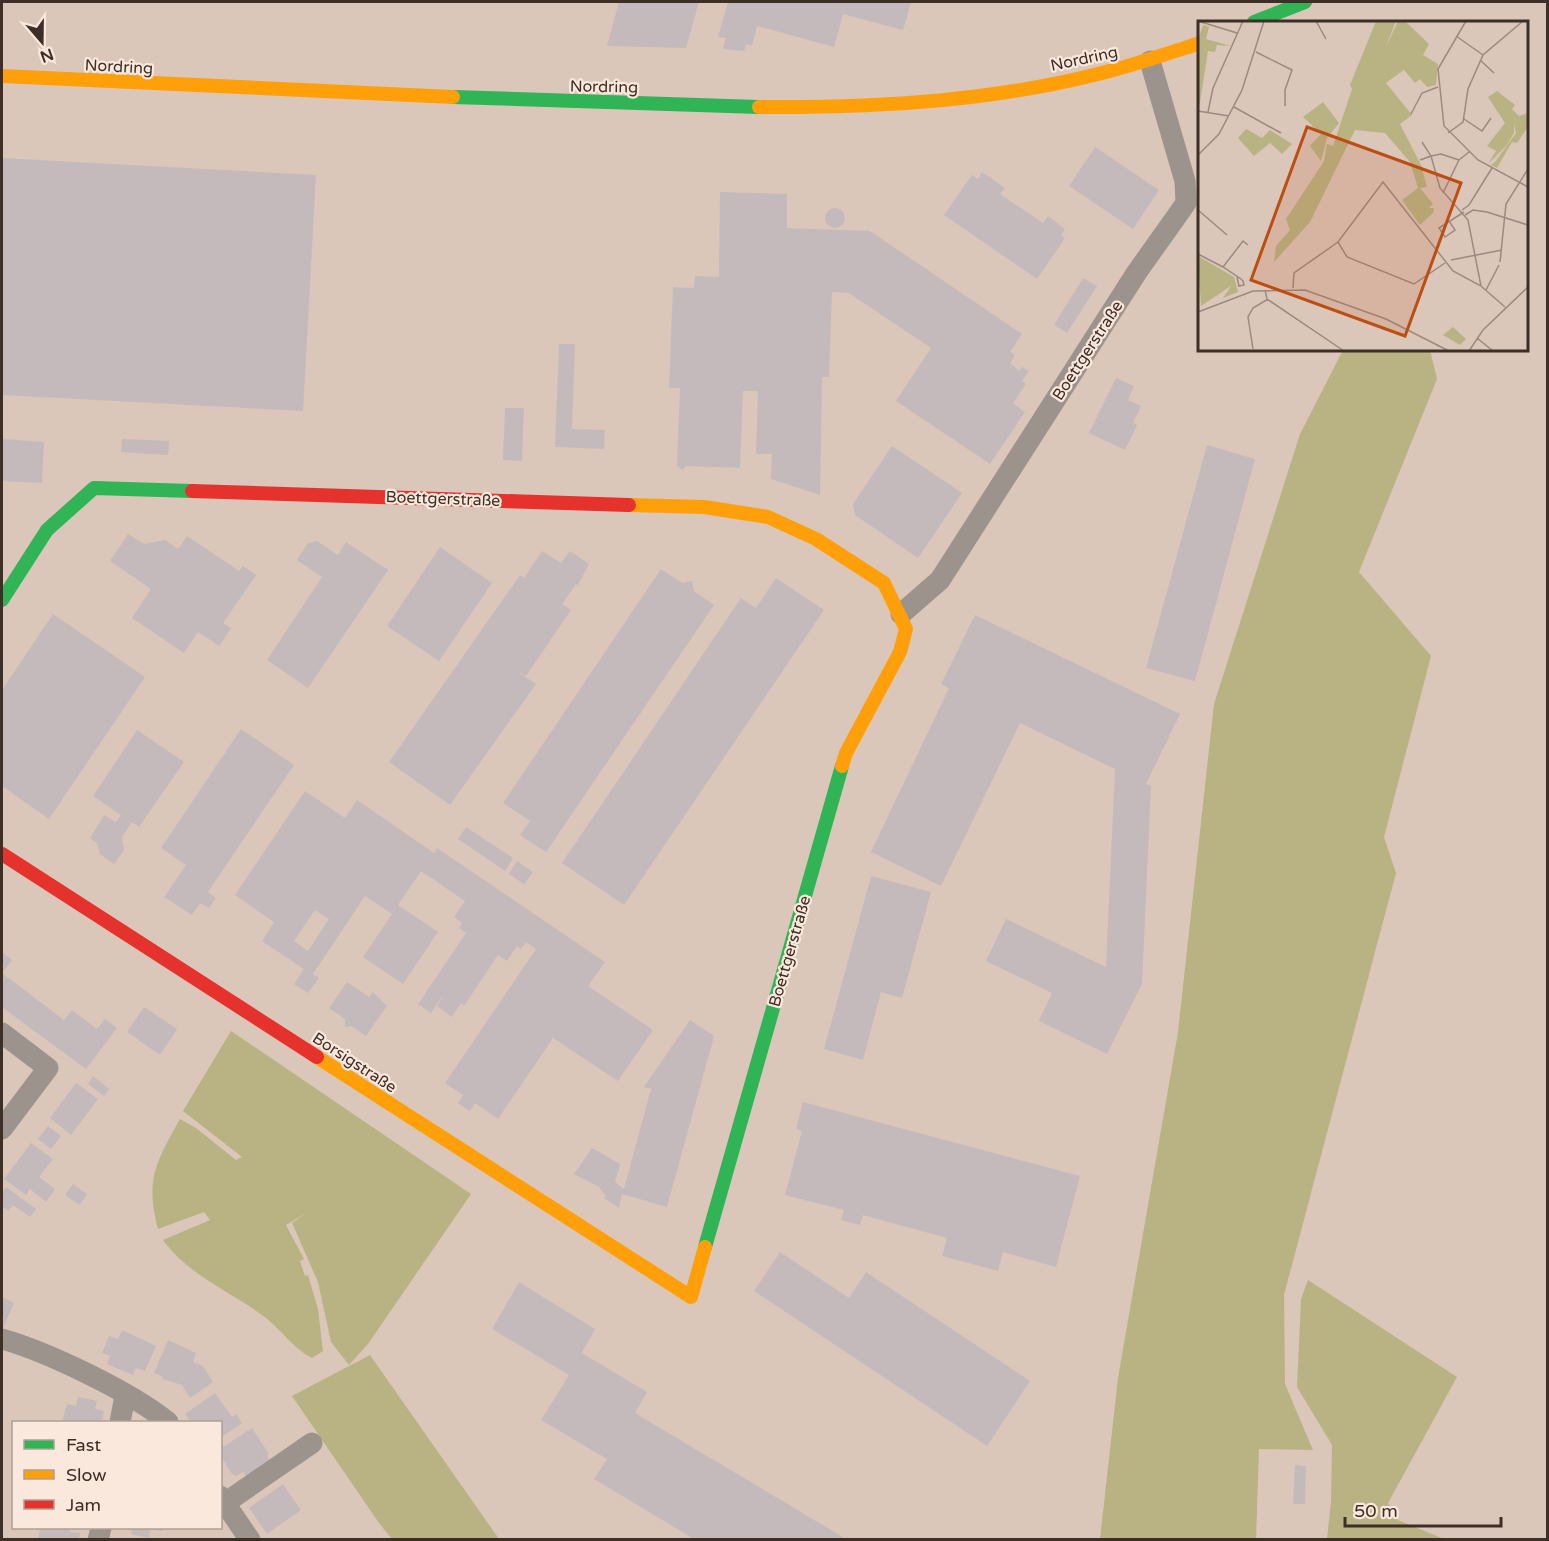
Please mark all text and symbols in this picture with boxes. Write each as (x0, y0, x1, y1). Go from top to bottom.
north arrow (12, 12, 72, 72)
inset map (1198, 21, 1528, 351)
street label: Nordring (1049, 42, 1120, 76)
text: N (37, 44, 56, 67)
street label: Nordring (84, 55, 154, 79)
street label: Nordring (570, 76, 638, 98)
street label: Boettgerstraße (1048, 297, 1127, 404)
street label: Boettgerstraße (385, 487, 501, 511)
street label: Boettgerstraße (765, 893, 815, 1009)
street label: Borsigstraße (309, 1028, 400, 1097)
legend (12, 1421, 222, 1529)
text: Fast (66, 1434, 101, 1456)
text: Slow (66, 1464, 107, 1486)
scale bar (1345, 1490, 1501, 1528)
text: Jam (66, 1494, 101, 1516)
text: 50 m (1354, 1500, 1398, 1522)

